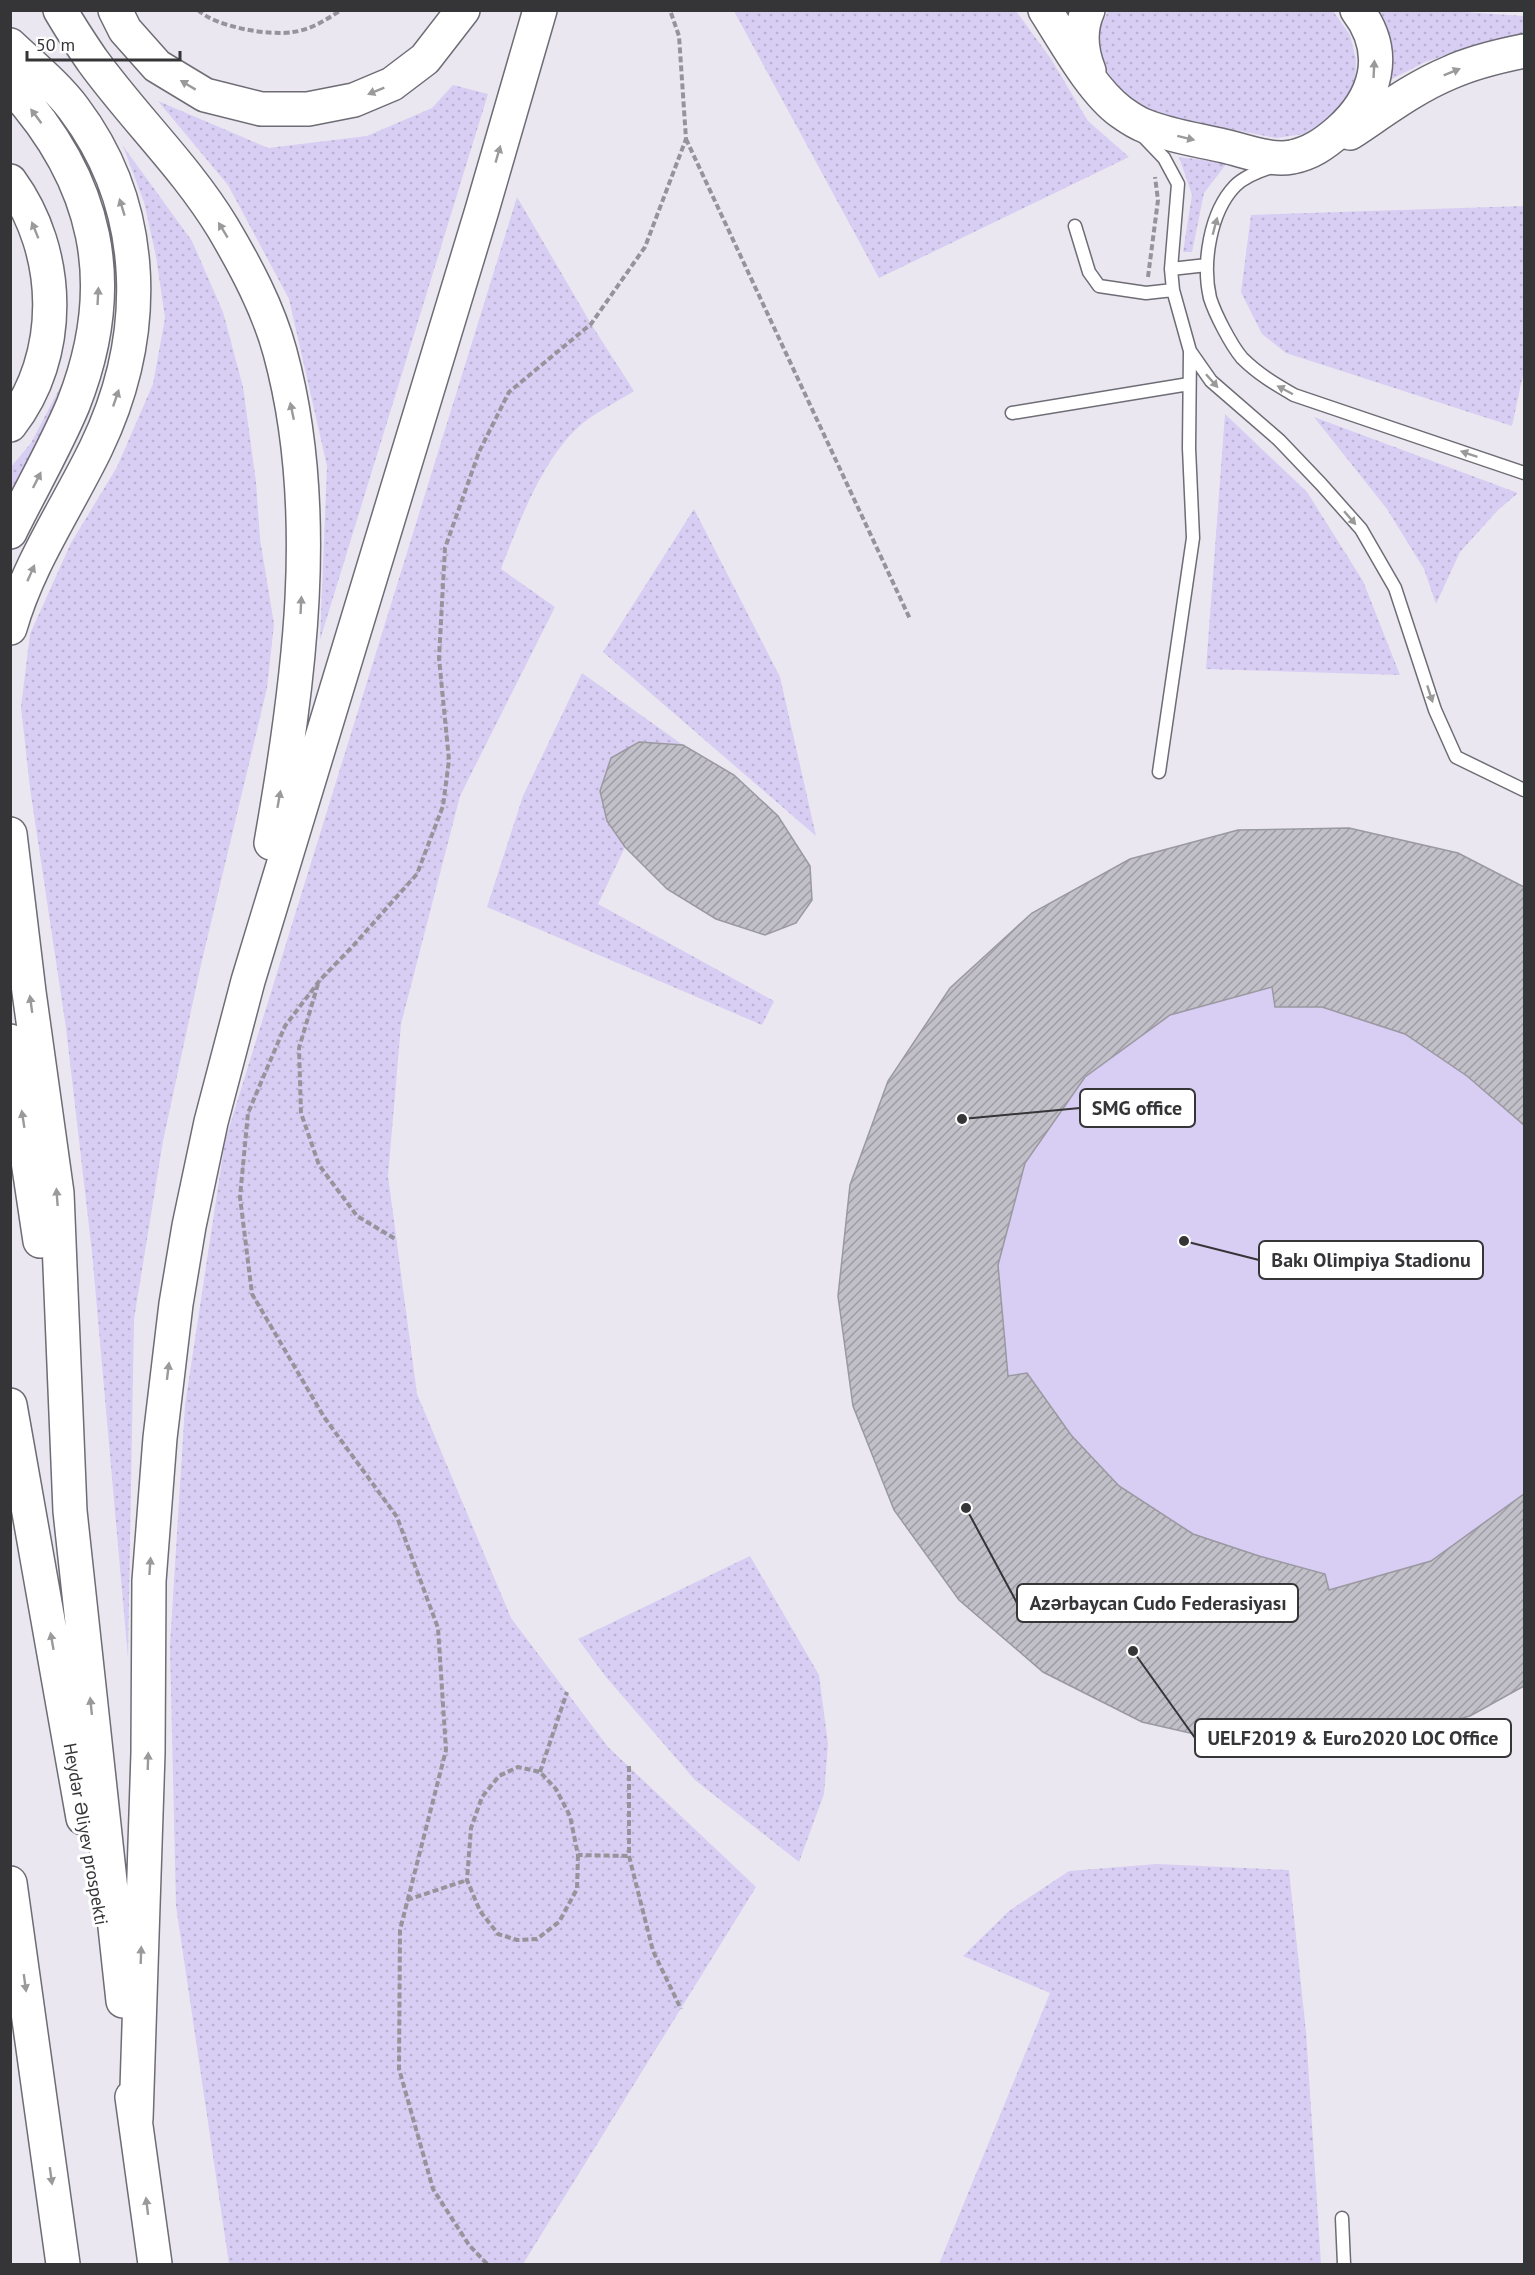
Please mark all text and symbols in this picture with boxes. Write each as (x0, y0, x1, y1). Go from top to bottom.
scale bar (27, 24, 180, 62)
text: 50 m (36, 33, 75, 56)
one-way arrow (1370, 59, 1379, 78)
one-way arrow (1444, 67, 1462, 77)
one-way arrow (180, 79, 196, 90)
one-way arrow (367, 87, 385, 96)
one-way arrow (30, 109, 42, 124)
one-way arrow (1177, 133, 1195, 143)
one-way arrow (494, 145, 503, 163)
one-way arrow (117, 198, 127, 216)
one-way arrow (1211, 217, 1220, 235)
one-way arrow (30, 220, 40, 238)
one-way arrow (218, 222, 229, 238)
one-way arrow (93, 287, 102, 306)
one-way arrow (1205, 373, 1219, 388)
one-way arrow (1276, 385, 1293, 395)
one-way arrow (111, 389, 121, 407)
one-way arrow (287, 401, 296, 420)
one-way arrow (1460, 448, 1478, 458)
one-way arrow (32, 471, 42, 488)
one-way arrow (1344, 510, 1357, 526)
one-way arrow (26, 564, 36, 582)
one-way arrow (296, 596, 305, 615)
one-way arrow (1425, 685, 1435, 703)
one-way arrow (275, 789, 284, 808)
one-way arrow (26, 994, 35, 1013)
callout: SMG office (1080, 1089, 1195, 1127)
text: SMG office (1092, 1095, 1182, 1121)
one-way arrow (18, 1110, 27, 1129)
one-way arrow (53, 1188, 62, 1207)
callout: Bakı Olimpiya Stadionu (1259, 1241, 1483, 1279)
text: Bakı Olimpiya Stadionu (1271, 1247, 1471, 1273)
one-way arrow (163, 1362, 172, 1381)
one-way arrow (146, 1556, 155, 1575)
callout: Azərbaycan Cudo Federasiyası (1017, 1584, 1298, 1622)
text: Azərbaycan Cudo Federasiyası (1029, 1590, 1287, 1616)
one-way arrow (47, 1632, 56, 1651)
one-way arrow (86, 1696, 96, 1715)
callout: UELF2019 & Euro2020 LOC Office (1195, 1719, 1511, 1757)
text: UELF2019 & Euro2020 LOC Office (1208, 1725, 1498, 1751)
street label: Heydər Əliyev prospekti (59, 1741, 113, 1927)
one-way arrow (143, 1751, 153, 1770)
one-way arrow (137, 1946, 146, 1965)
one-way arrow (20, 1973, 29, 1992)
one-way arrow (47, 2166, 56, 2185)
one-way arrow (142, 2197, 152, 2216)

